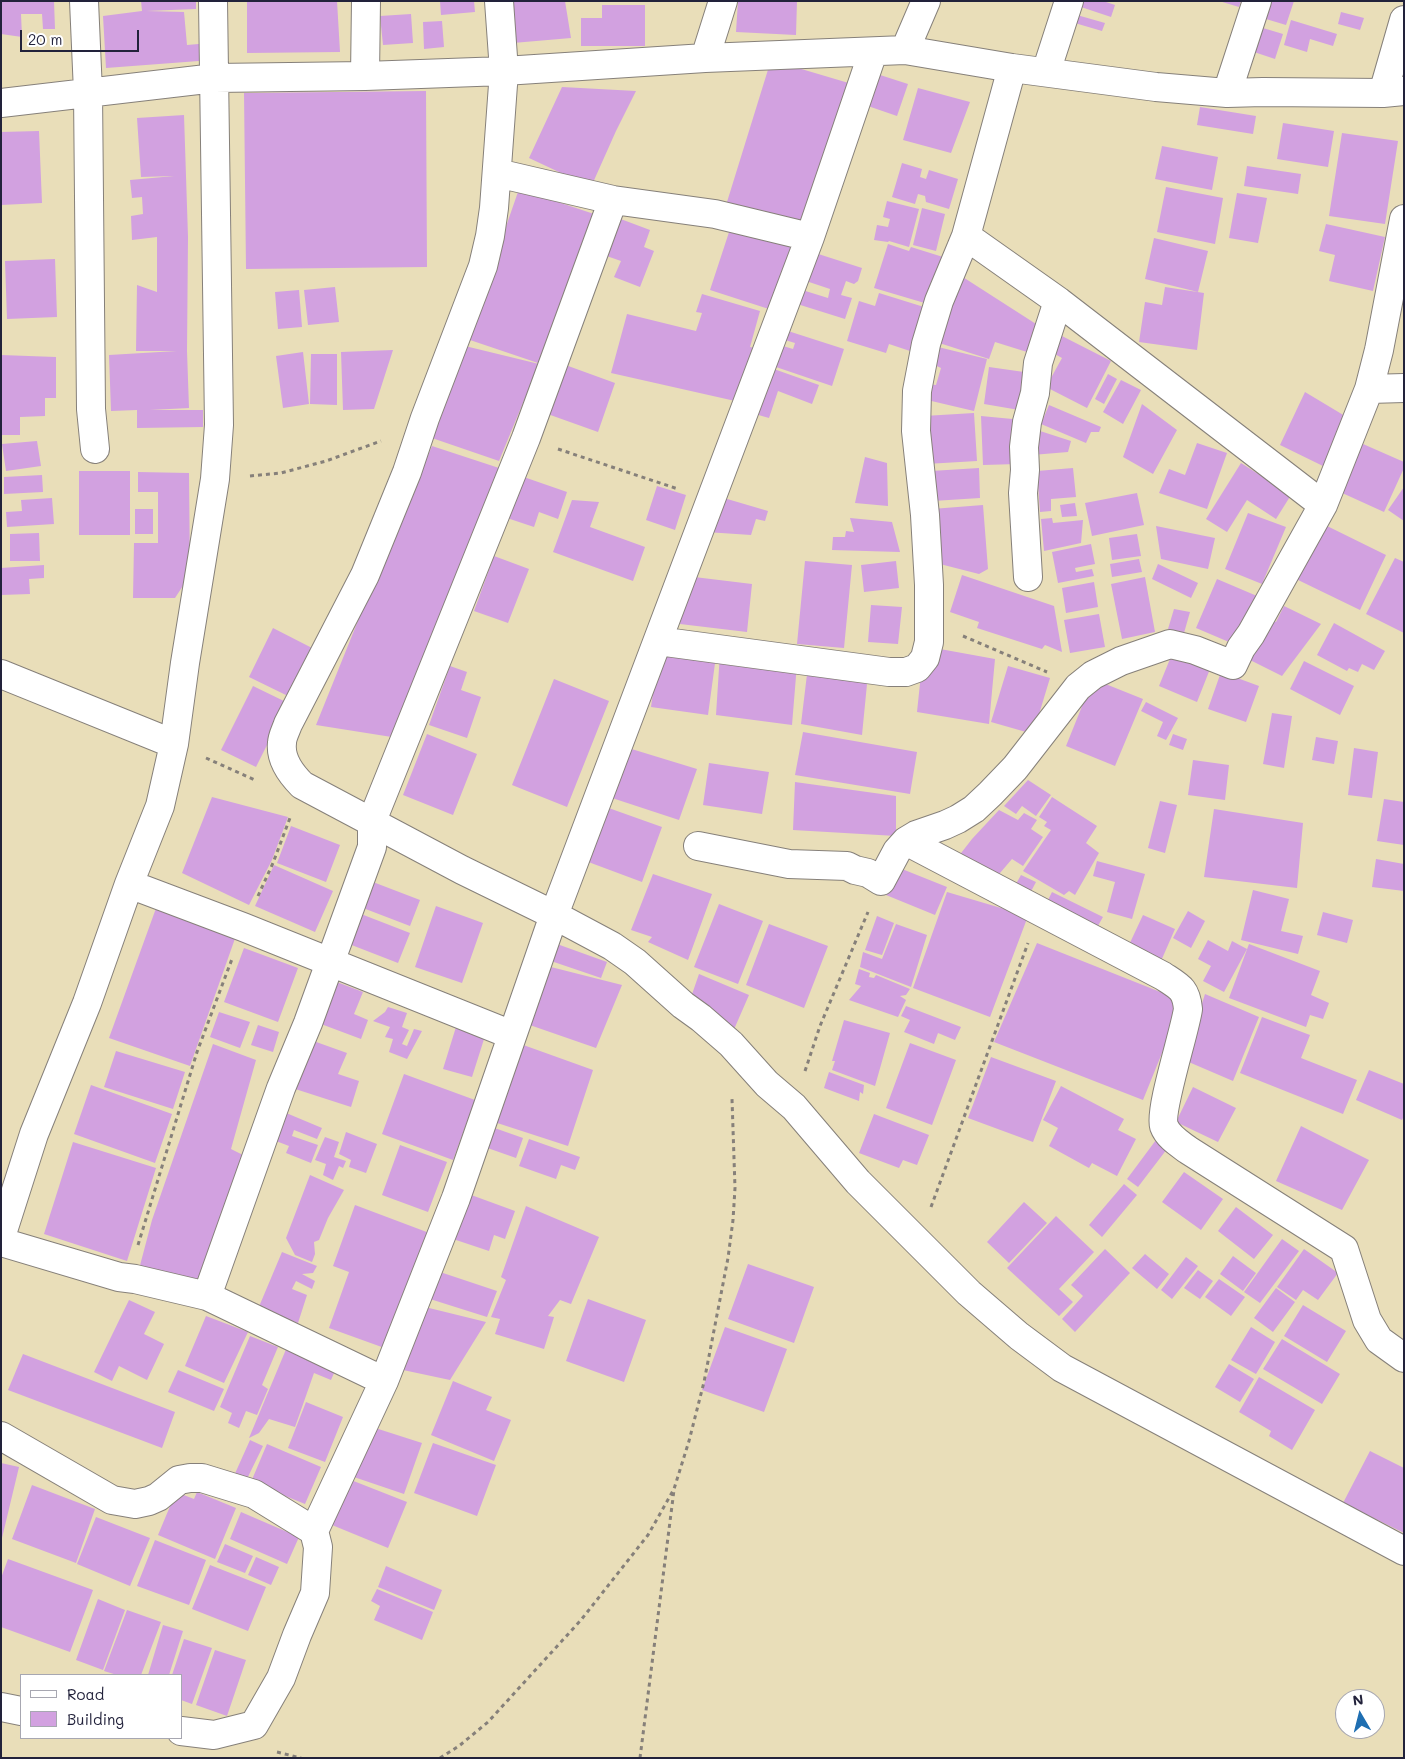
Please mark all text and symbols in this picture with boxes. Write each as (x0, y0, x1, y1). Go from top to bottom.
scale bar (22, 20, 141, 52)
text: 20 m (28, 29, 62, 49)
legend (20, 1674, 182, 1739)
text: Road (67, 1684, 104, 1704)
north arrow (1335, 1689, 1385, 1739)
text: N (1351, 1689, 1365, 1710)
text: Building (67, 1709, 124, 1729)

